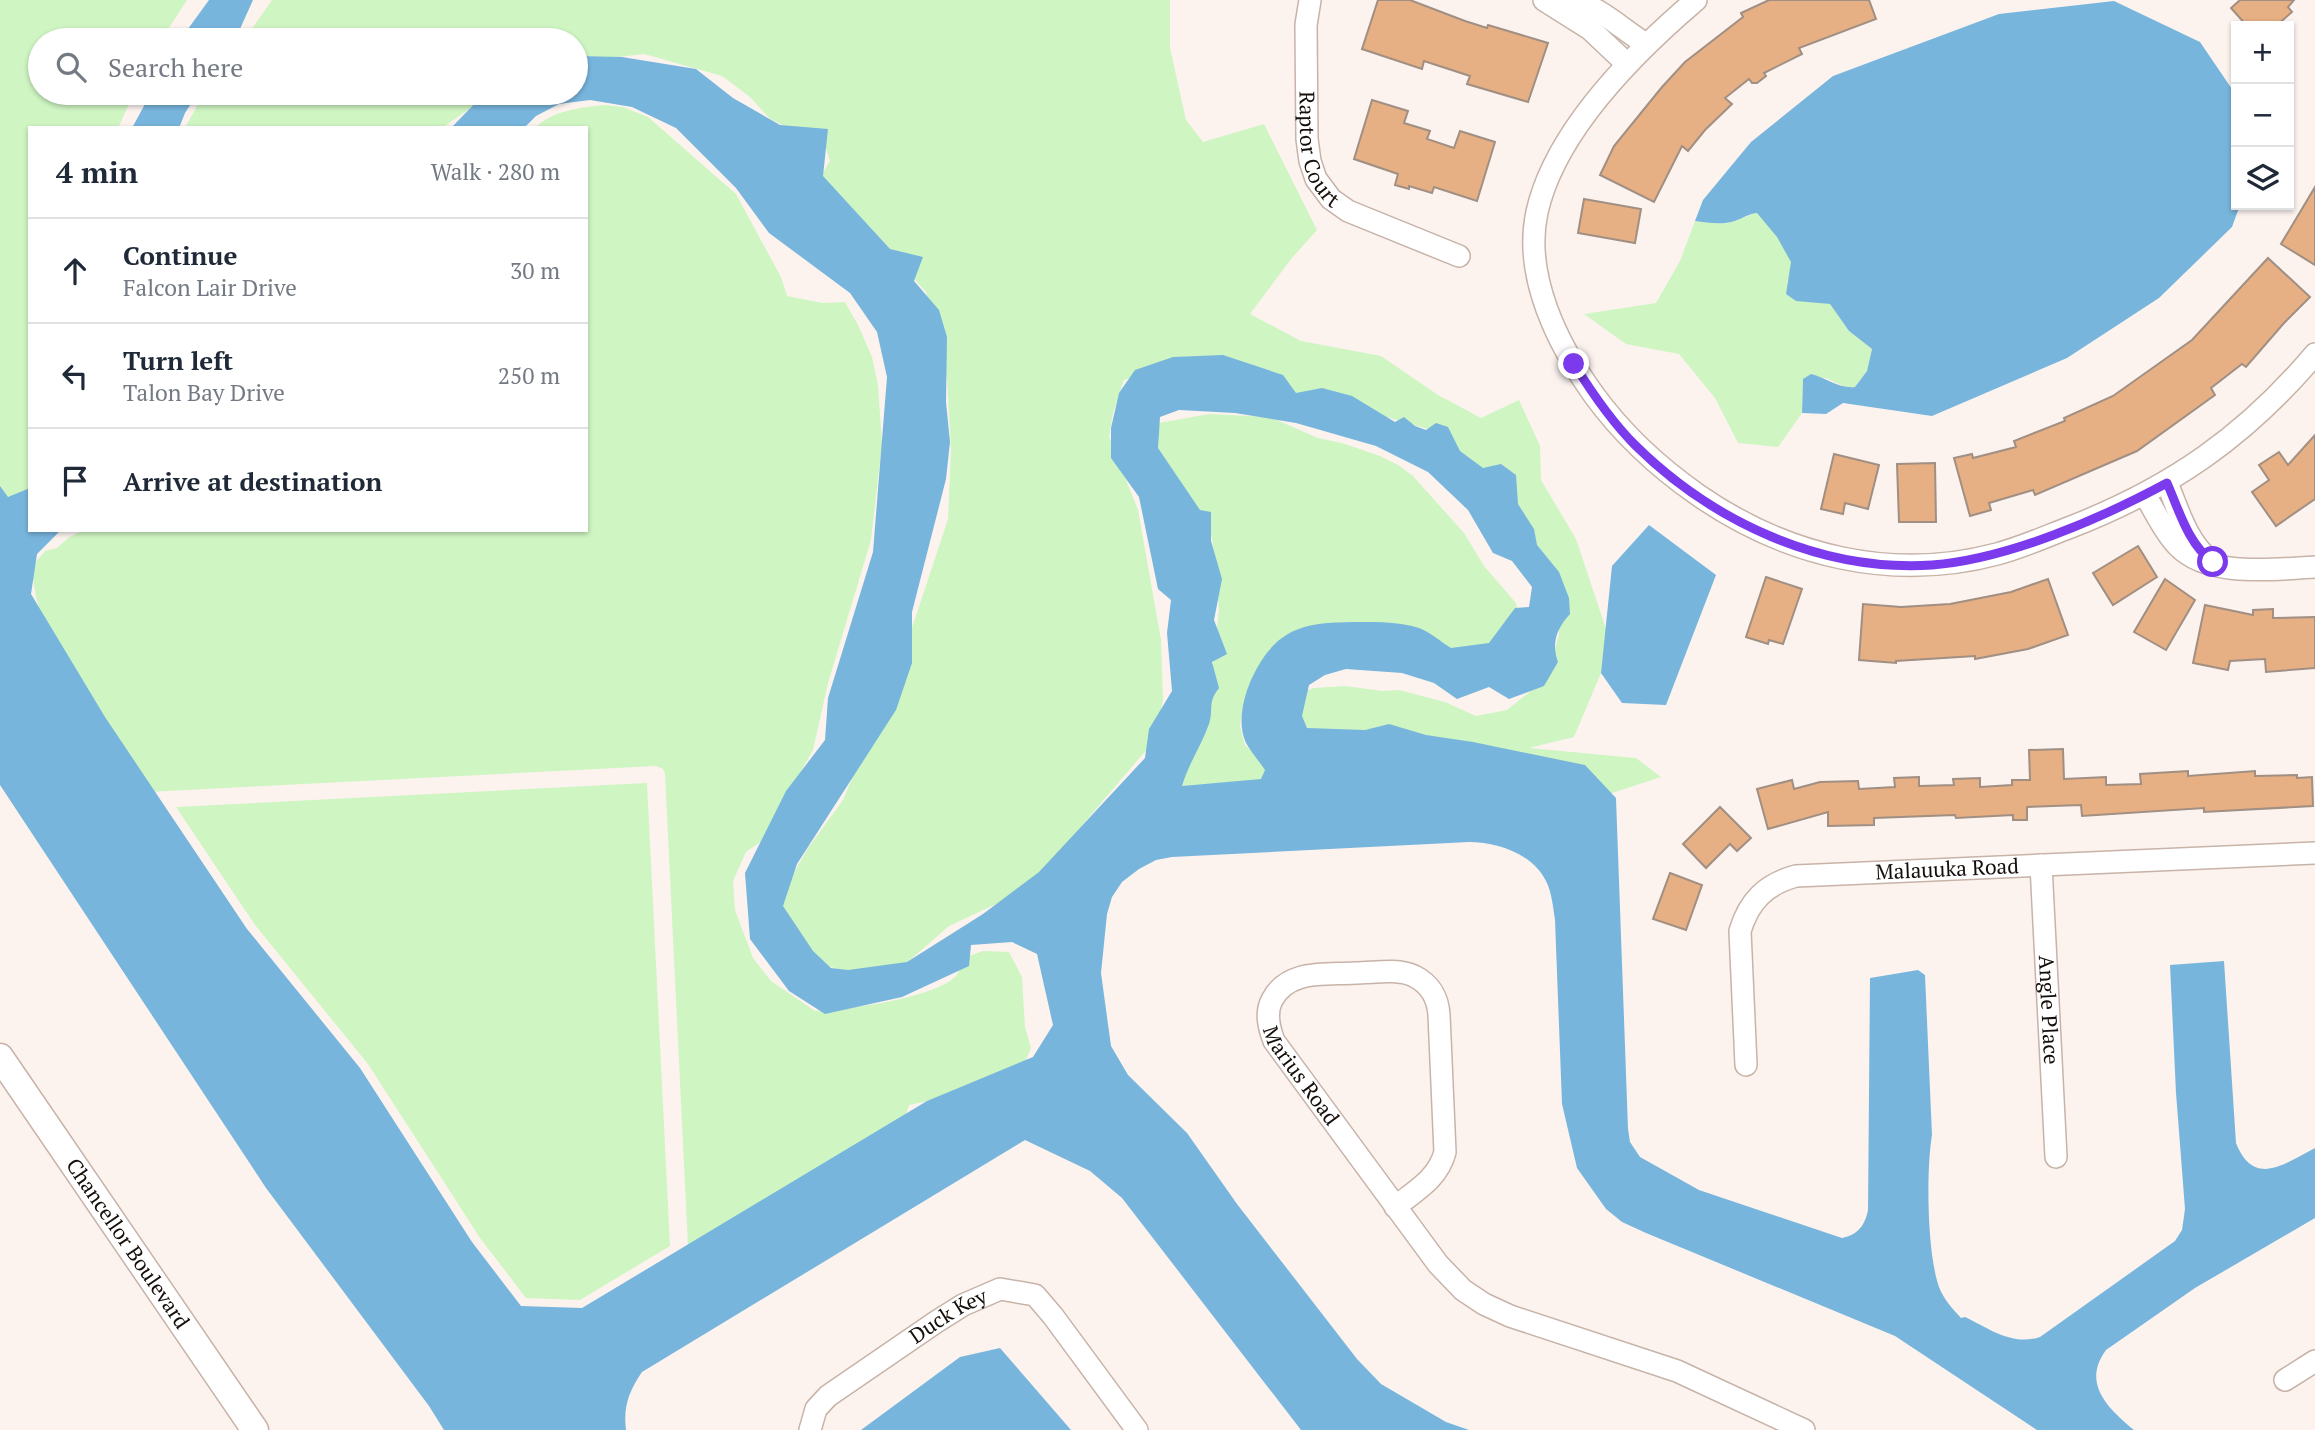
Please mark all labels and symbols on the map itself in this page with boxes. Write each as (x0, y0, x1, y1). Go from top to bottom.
street label: Raptor Court (1294, 91, 1345, 214)
route end (1558, 348, 1589, 379)
route start (2197, 546, 2228, 577)
street label: Malauuka Road (1875, 851, 2020, 885)
street label: Angle Place (2033, 954, 2066, 1065)
street label: Marius Road (1257, 1022, 1346, 1131)
street label: Chancellor Boulevard (60, 1152, 197, 1334)
street label: Duck Key (903, 1281, 991, 1349)

